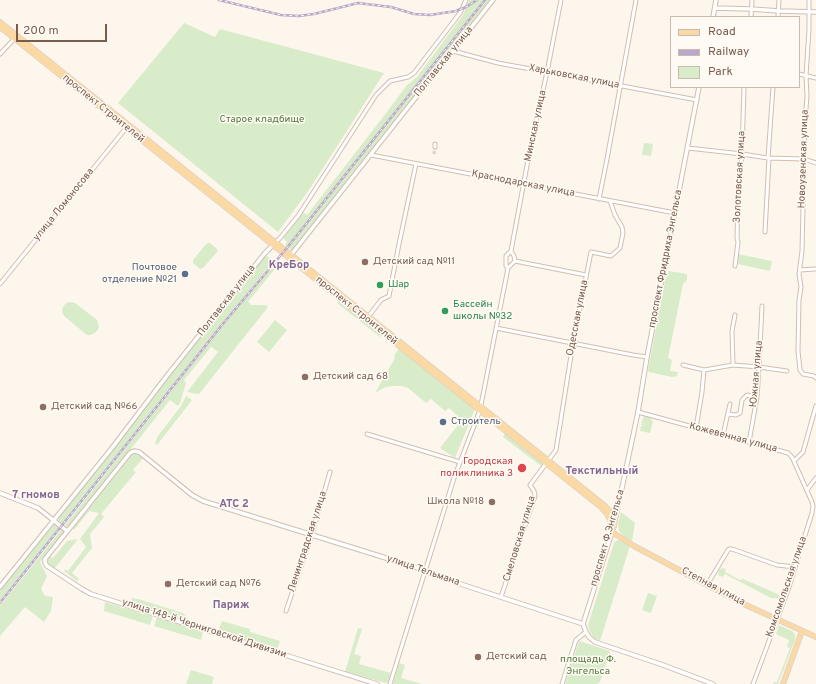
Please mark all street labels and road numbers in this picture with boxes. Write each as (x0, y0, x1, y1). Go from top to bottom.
street label: Полтавская улица (412, 24, 476, 100)
street label: Харьковская улица (528, 62, 620, 92)
street label: проспект Строителей (60, 72, 146, 146)
street label: Минская улица (523, 89, 549, 163)
street label: Новоузенская улица (796, 109, 812, 209)
street label: Золотовская улица (732, 131, 748, 223)
street label: улица Ломоносова (31, 166, 97, 244)
street label: Краснодарская улица (470, 168, 576, 200)
street label: проспект Фридриха Энгельса (647, 189, 685, 329)
street label: Полтавская улица (195, 263, 259, 339)
street label: проспект Строителей (313, 274, 399, 348)
street label: Одесская улица (565, 279, 591, 357)
street label: Южная улица (748, 340, 766, 408)
street label: Кожевенная улица (688, 420, 778, 456)
street label: проспект Ф.Энгельса (588, 488, 628, 588)
street label: Ленинградская улица (286, 490, 330, 594)
street label: Смеловская улица (501, 495, 539, 583)
street label: Комсомольская улица (764, 535, 810, 639)
street label: улица Тельмана (385, 553, 461, 589)
street label: Степная улица (679, 565, 747, 609)
street label: улица 148-й Черниговской Дивизии (120, 597, 288, 661)

